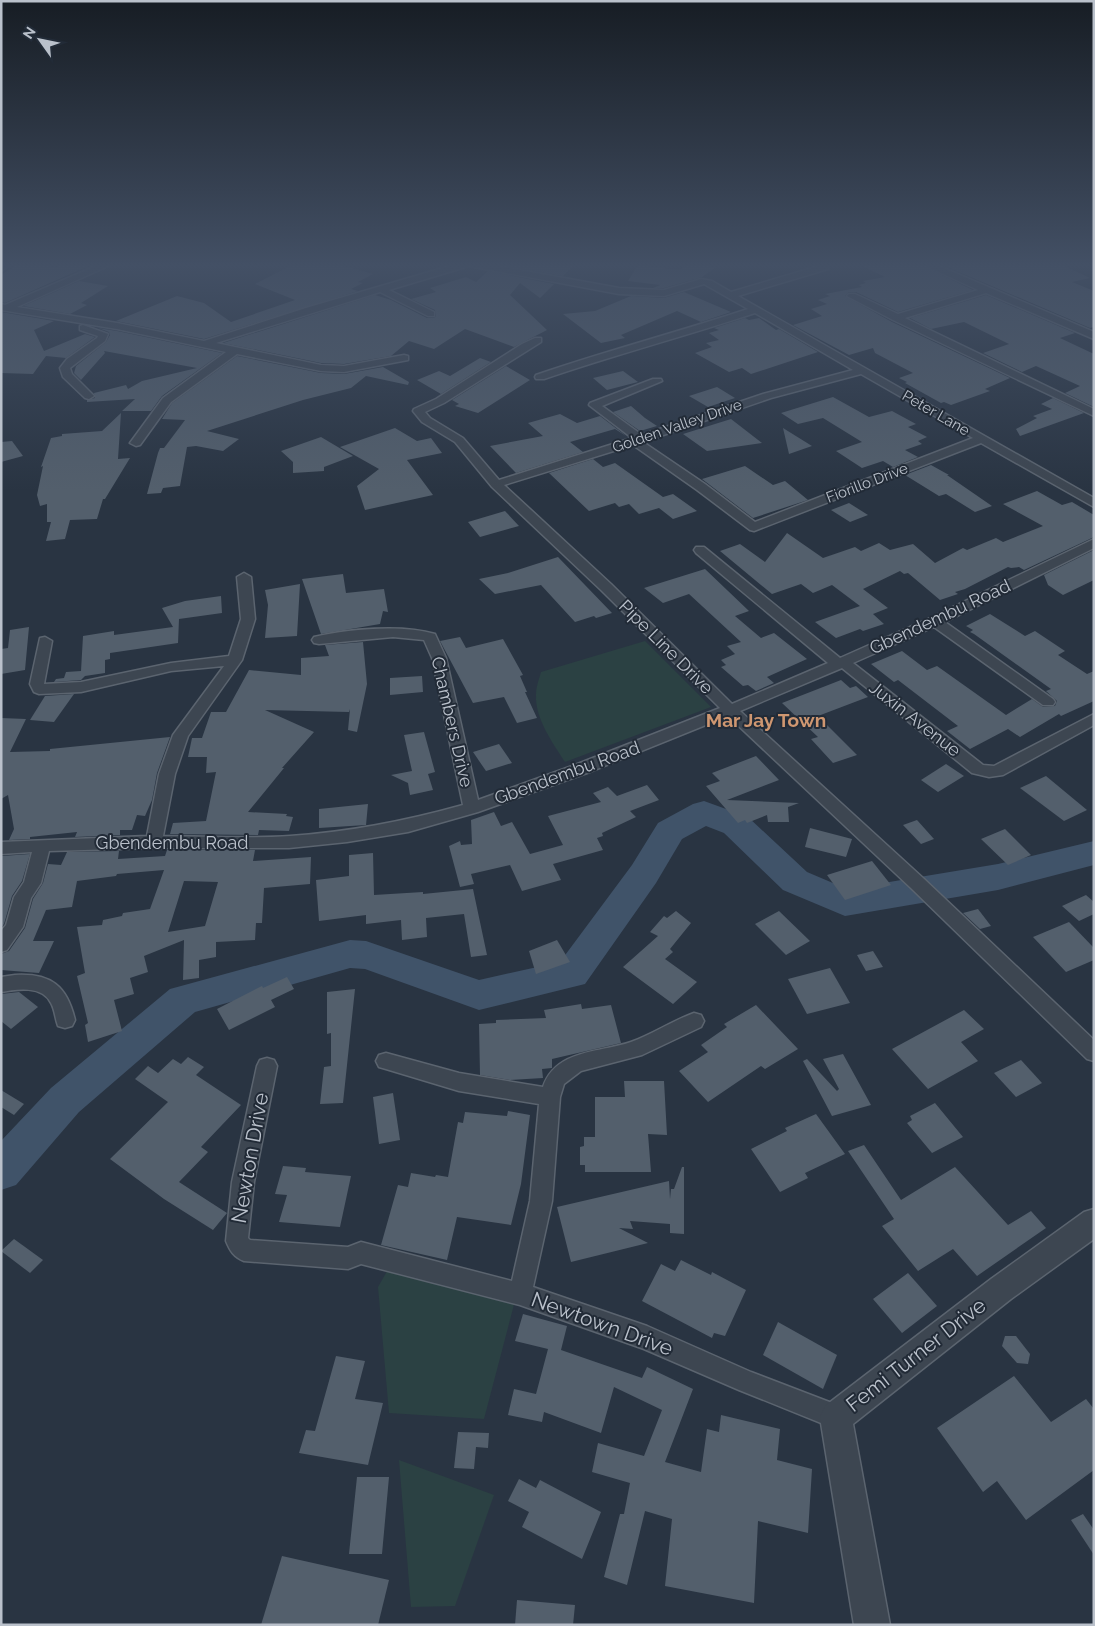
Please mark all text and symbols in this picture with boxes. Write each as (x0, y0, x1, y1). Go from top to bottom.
north arrow (15, 15, 65, 65)
text: N (19, 24, 39, 42)
street label: Peter Lane (899, 386, 973, 440)
street label: Golden Valley Drive (610, 395, 744, 457)
street label: Fiorillo Drive (824, 459, 911, 507)
street label: Gbendembu Road (866, 575, 1014, 658)
street label: Pipe Line Drive (615, 595, 718, 698)
street label: Chambers Drive (427, 655, 478, 790)
street label: Juxin Avenue (866, 676, 965, 761)
district label: Mar Jay Town (706, 709, 826, 731)
street label: Gbendembu Road (491, 737, 642, 809)
street label: Gbendembu Road (96, 832, 248, 853)
street label: Newton Drive (226, 1091, 273, 1225)
street label: Newtown Drive (528, 1286, 676, 1361)
street label: Femi Turner Drive (841, 1292, 991, 1417)

